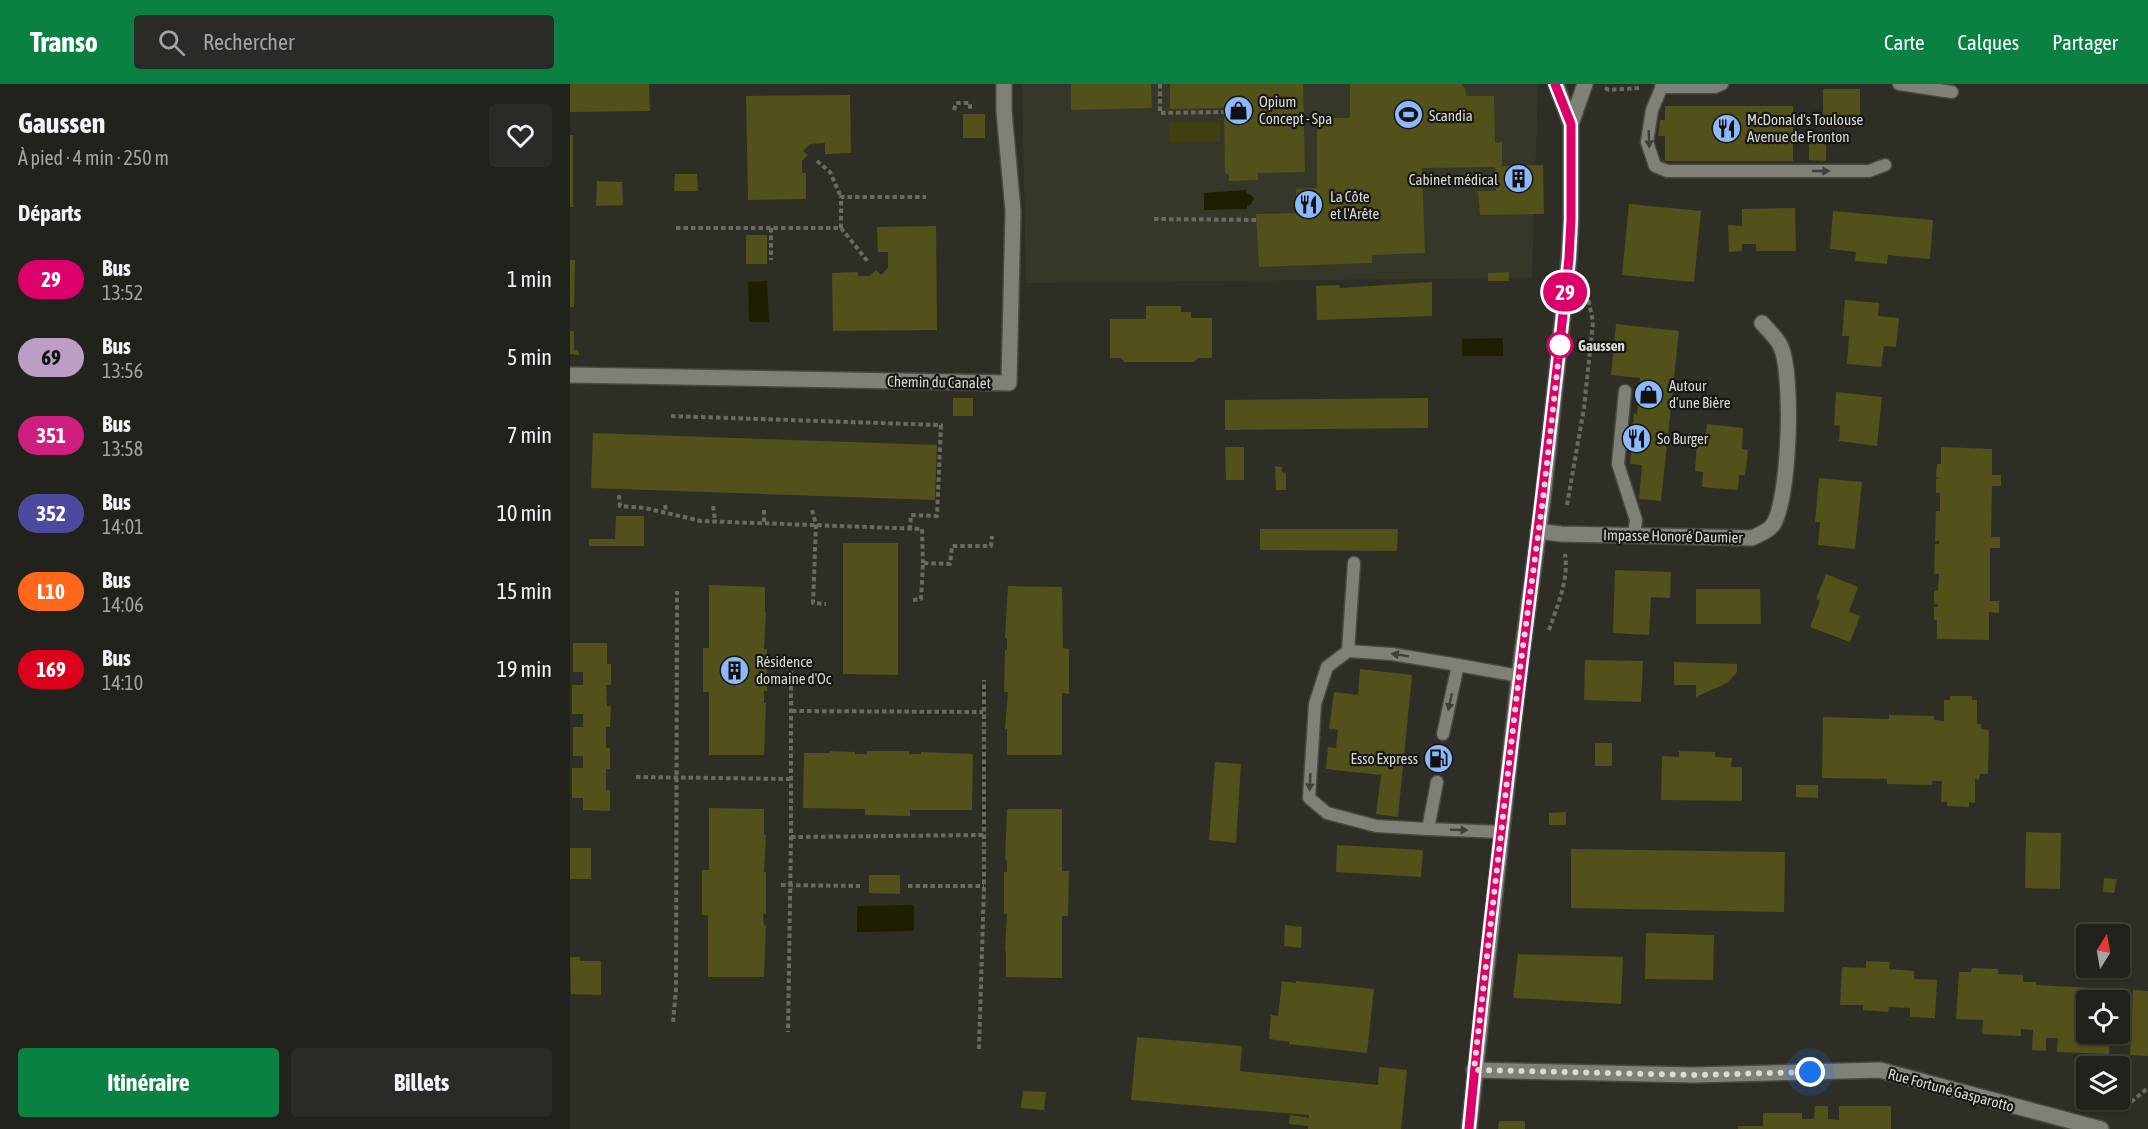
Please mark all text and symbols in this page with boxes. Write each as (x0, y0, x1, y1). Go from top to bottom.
search box (134, 15, 554, 69)
text: Transo (30, 26, 98, 58)
icon: search (155, 26, 188, 59)
text: Rechercher (203, 29, 294, 55)
text: Carte (1884, 30, 1925, 54)
text: Calques (1958, 30, 2019, 54)
text: Partager (2052, 30, 2118, 54)
place label: Opium Concept - Spa (1259, 93, 1332, 127)
shop icon: Opium Concept - Spa (1222, 94, 1254, 126)
sports icon: Scandia (1392, 99, 1424, 131)
button: heart (489, 104, 552, 167)
text: Gaussen (18, 107, 105, 139)
place label: Scandia (1429, 107, 1473, 124)
place label: McDonald's Toulouse Avenue de Fronton (1747, 111, 1863, 145)
restaurant icon: McDonald's Toulouse Avenue de Fronton (1710, 112, 1742, 144)
one-way arrow (1645, 130, 1654, 149)
text: À pied · 4 min · 250 m (18, 146, 169, 169)
building icon: Cabinet médical (1503, 163, 1535, 195)
one-way arrow (1812, 166, 1831, 176)
place label: Cabinet médical (1409, 171, 1498, 188)
place label: La Côte et l'Arête (1330, 188, 1379, 222)
restaurant icon: La Côte et l'Arête (1293, 189, 1325, 221)
text: Départs (18, 200, 81, 226)
text: Bus (102, 255, 131, 281)
text: 1 min (507, 266, 552, 292)
text: 29 (41, 267, 61, 291)
line badge: 29 (1538, 272, 1592, 312)
text: 29 (1555, 280, 1575, 304)
text: 13:52 (102, 281, 143, 304)
marker: Gaussen (1547, 332, 1573, 358)
text: Bus (102, 333, 131, 359)
place label: Gaussen (1578, 337, 1625, 354)
text: 5 min (507, 344, 552, 370)
text: 69 (41, 345, 61, 369)
text: 13:56 (102, 359, 143, 382)
street label: Chemin du Canalet (887, 373, 991, 391)
place label: Autour d'une Bière (1669, 377, 1731, 411)
shop icon: Autour d'une Bière (1632, 378, 1664, 410)
text: Bus (102, 411, 131, 437)
text: 7 min (507, 422, 552, 448)
restaurant icon: So Burger (1620, 422, 1652, 454)
text: 351 (36, 423, 66, 447)
place label: So Burger (1657, 430, 1709, 447)
text: 13:58 (102, 437, 143, 460)
text: Bus (102, 489, 131, 515)
text: 10 min (497, 500, 552, 526)
text: 352 (36, 501, 66, 525)
text: 14:01 (102, 515, 144, 538)
street label: Impasse Honoré Daumier (1603, 526, 1744, 546)
text: Bus (102, 567, 131, 593)
text: 15 min (497, 578, 552, 604)
text: L10 (37, 579, 65, 603)
text: 14:06 (102, 593, 144, 616)
text: Bus (102, 645, 131, 671)
one-way arrow (1390, 650, 1409, 659)
place label: Résidence domaine d'Oc (756, 653, 832, 687)
building icon: Résidence domaine d'Oc (719, 654, 751, 686)
text: 19 min (497, 656, 552, 682)
text: 169 (36, 657, 66, 681)
text: 14:10 (102, 671, 143, 694)
one-way arrow (1444, 693, 1454, 711)
fuel station icon: Esso Express (1423, 742, 1455, 774)
place label: Esso Express (1351, 750, 1418, 767)
one-way arrow (1305, 772, 1315, 791)
one-way arrow (1450, 826, 1469, 835)
north arrow (2076, 924, 2130, 978)
map controls (2076, 924, 2130, 1110)
button: locate (2076, 990, 2130, 1044)
button: Itinéraire (18, 1048, 279, 1117)
button: Billets (291, 1048, 552, 1117)
button: layers (2076, 1056, 2130, 1110)
your location (1795, 1057, 1825, 1087)
street label: Rue Fortuné Gasparotto (1886, 1065, 2016, 1115)

